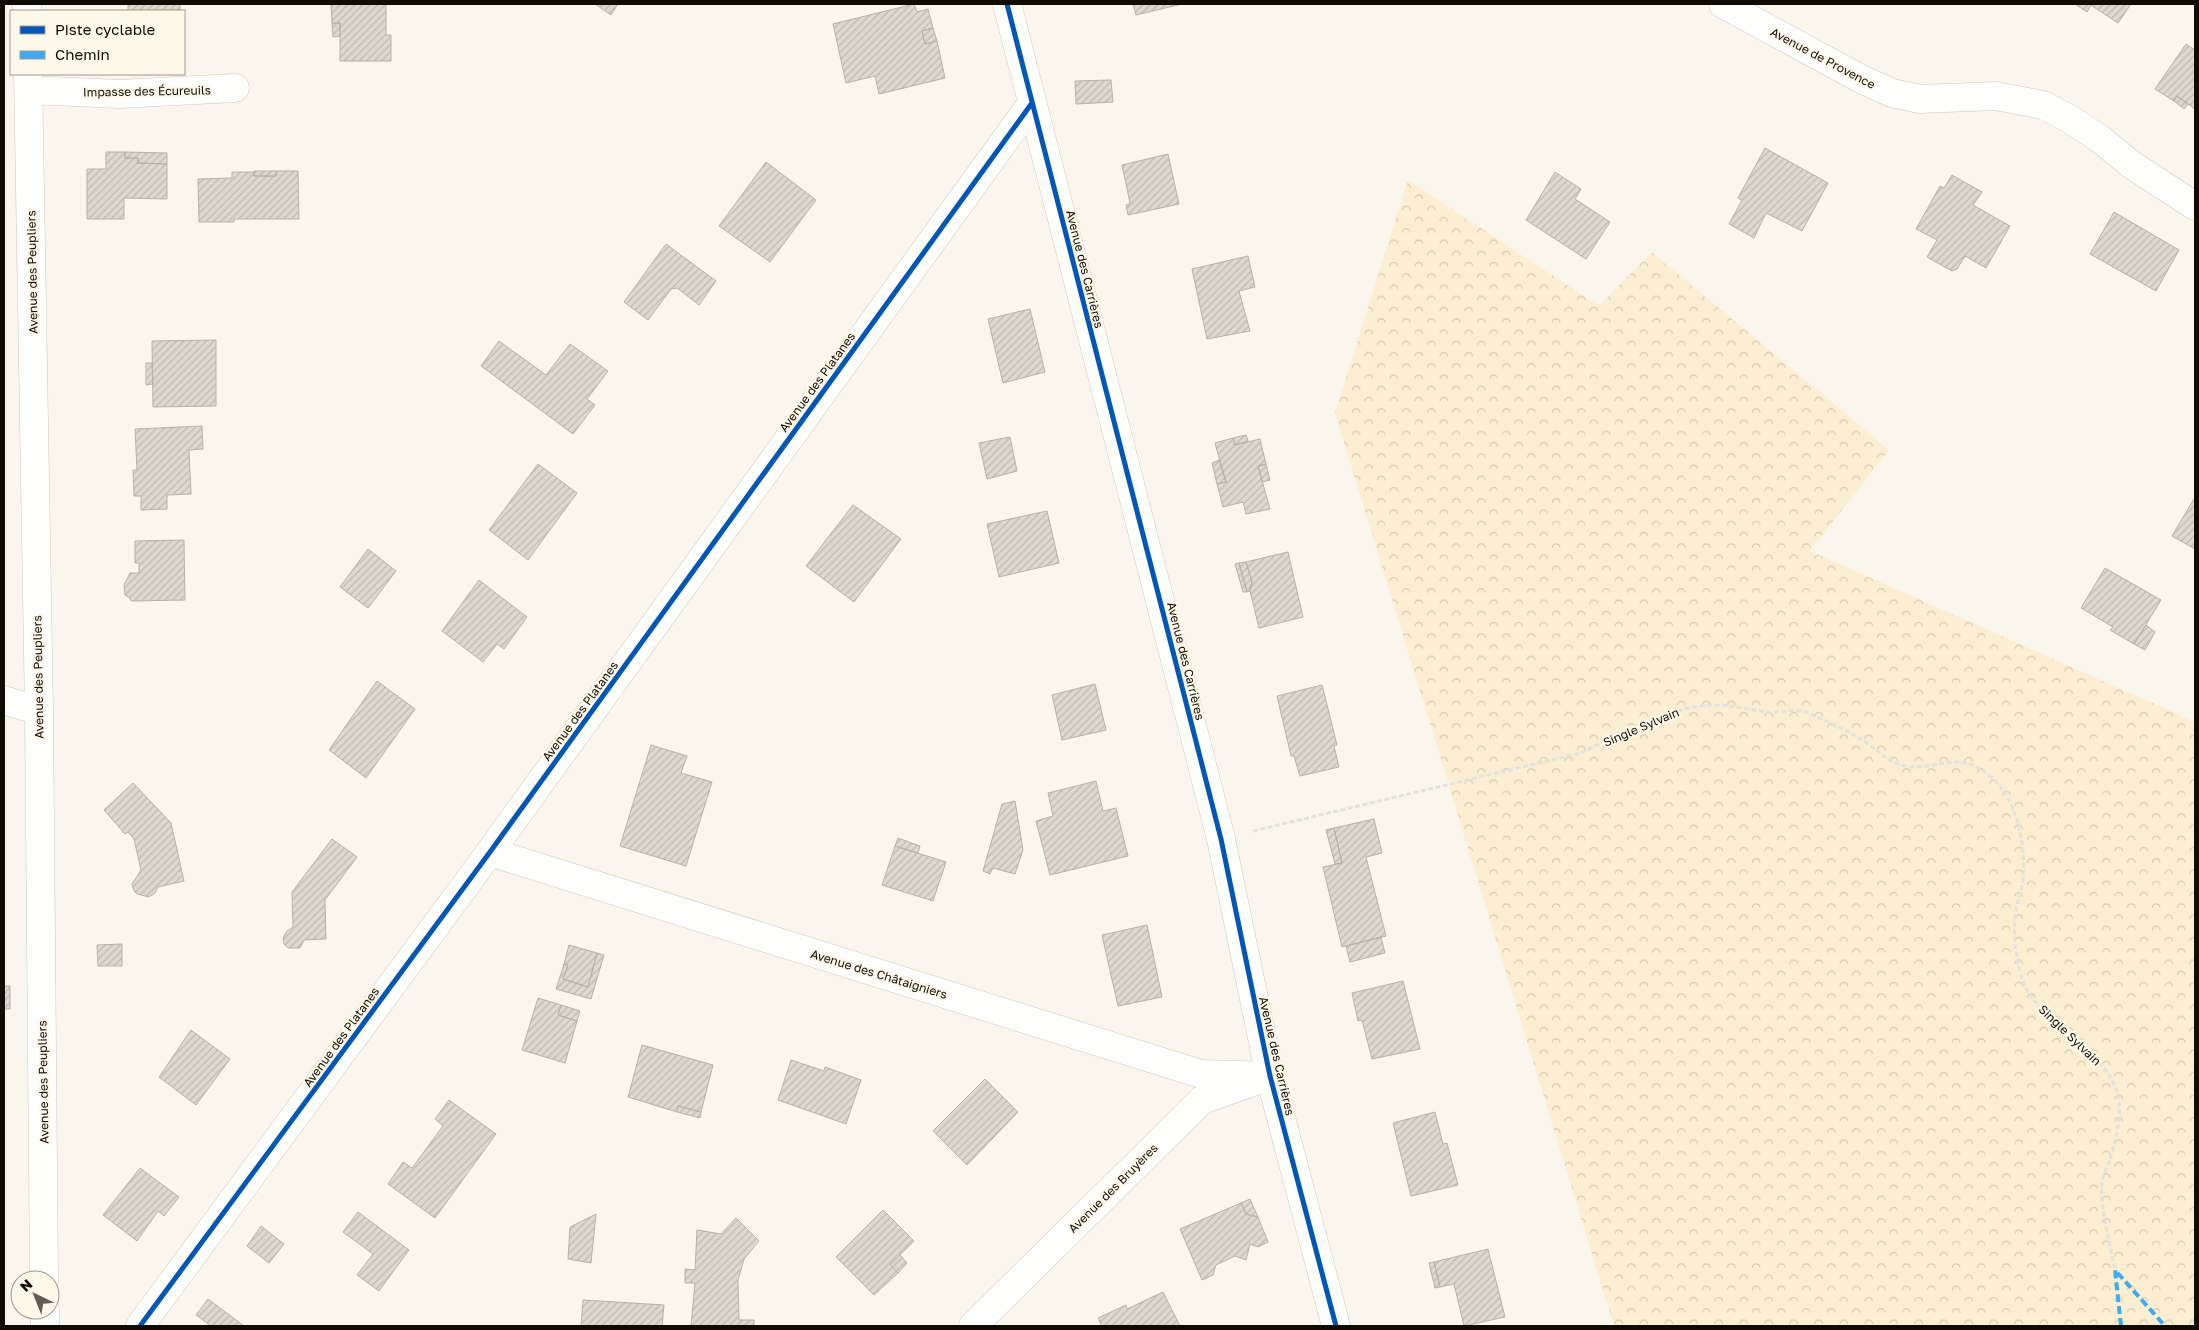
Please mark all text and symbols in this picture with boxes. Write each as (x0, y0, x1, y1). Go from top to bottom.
legend (10, 10, 185, 75)
text: Piste cyclable (55, 20, 156, 38)
street label: Avenue de Provence (1768, 24, 1878, 92)
text: Chemin (55, 45, 110, 63)
street label: Impasse des Écureuils (83, 82, 211, 100)
street label: Avenue des Carrières (1063, 208, 1107, 330)
street label: Avenue des Peupliers (23, 210, 41, 334)
street label: Avenue des Platanes (776, 329, 858, 435)
street label: Avenue des Carrières (1164, 600, 1208, 722)
street label: Avenue des Peupliers (29, 615, 47, 739)
street label: Avenue des Platanes (539, 658, 621, 764)
street label: Single Sylvain (1601, 704, 1681, 750)
street label: Avenue des Châtaigniers (809, 946, 949, 1002)
street label: Avenue des Platanes (300, 984, 382, 1090)
street label: Avenue des Carrières (1256, 995, 1298, 1117)
street label: Single Sylvain (2036, 1001, 2104, 1069)
street label: Avenue des Peupliers (34, 1020, 52, 1144)
street label: Avenue des Bruyères (1065, 1140, 1161, 1236)
north arrow (10, 1270, 60, 1320)
text: N (16, 1275, 35, 1295)

